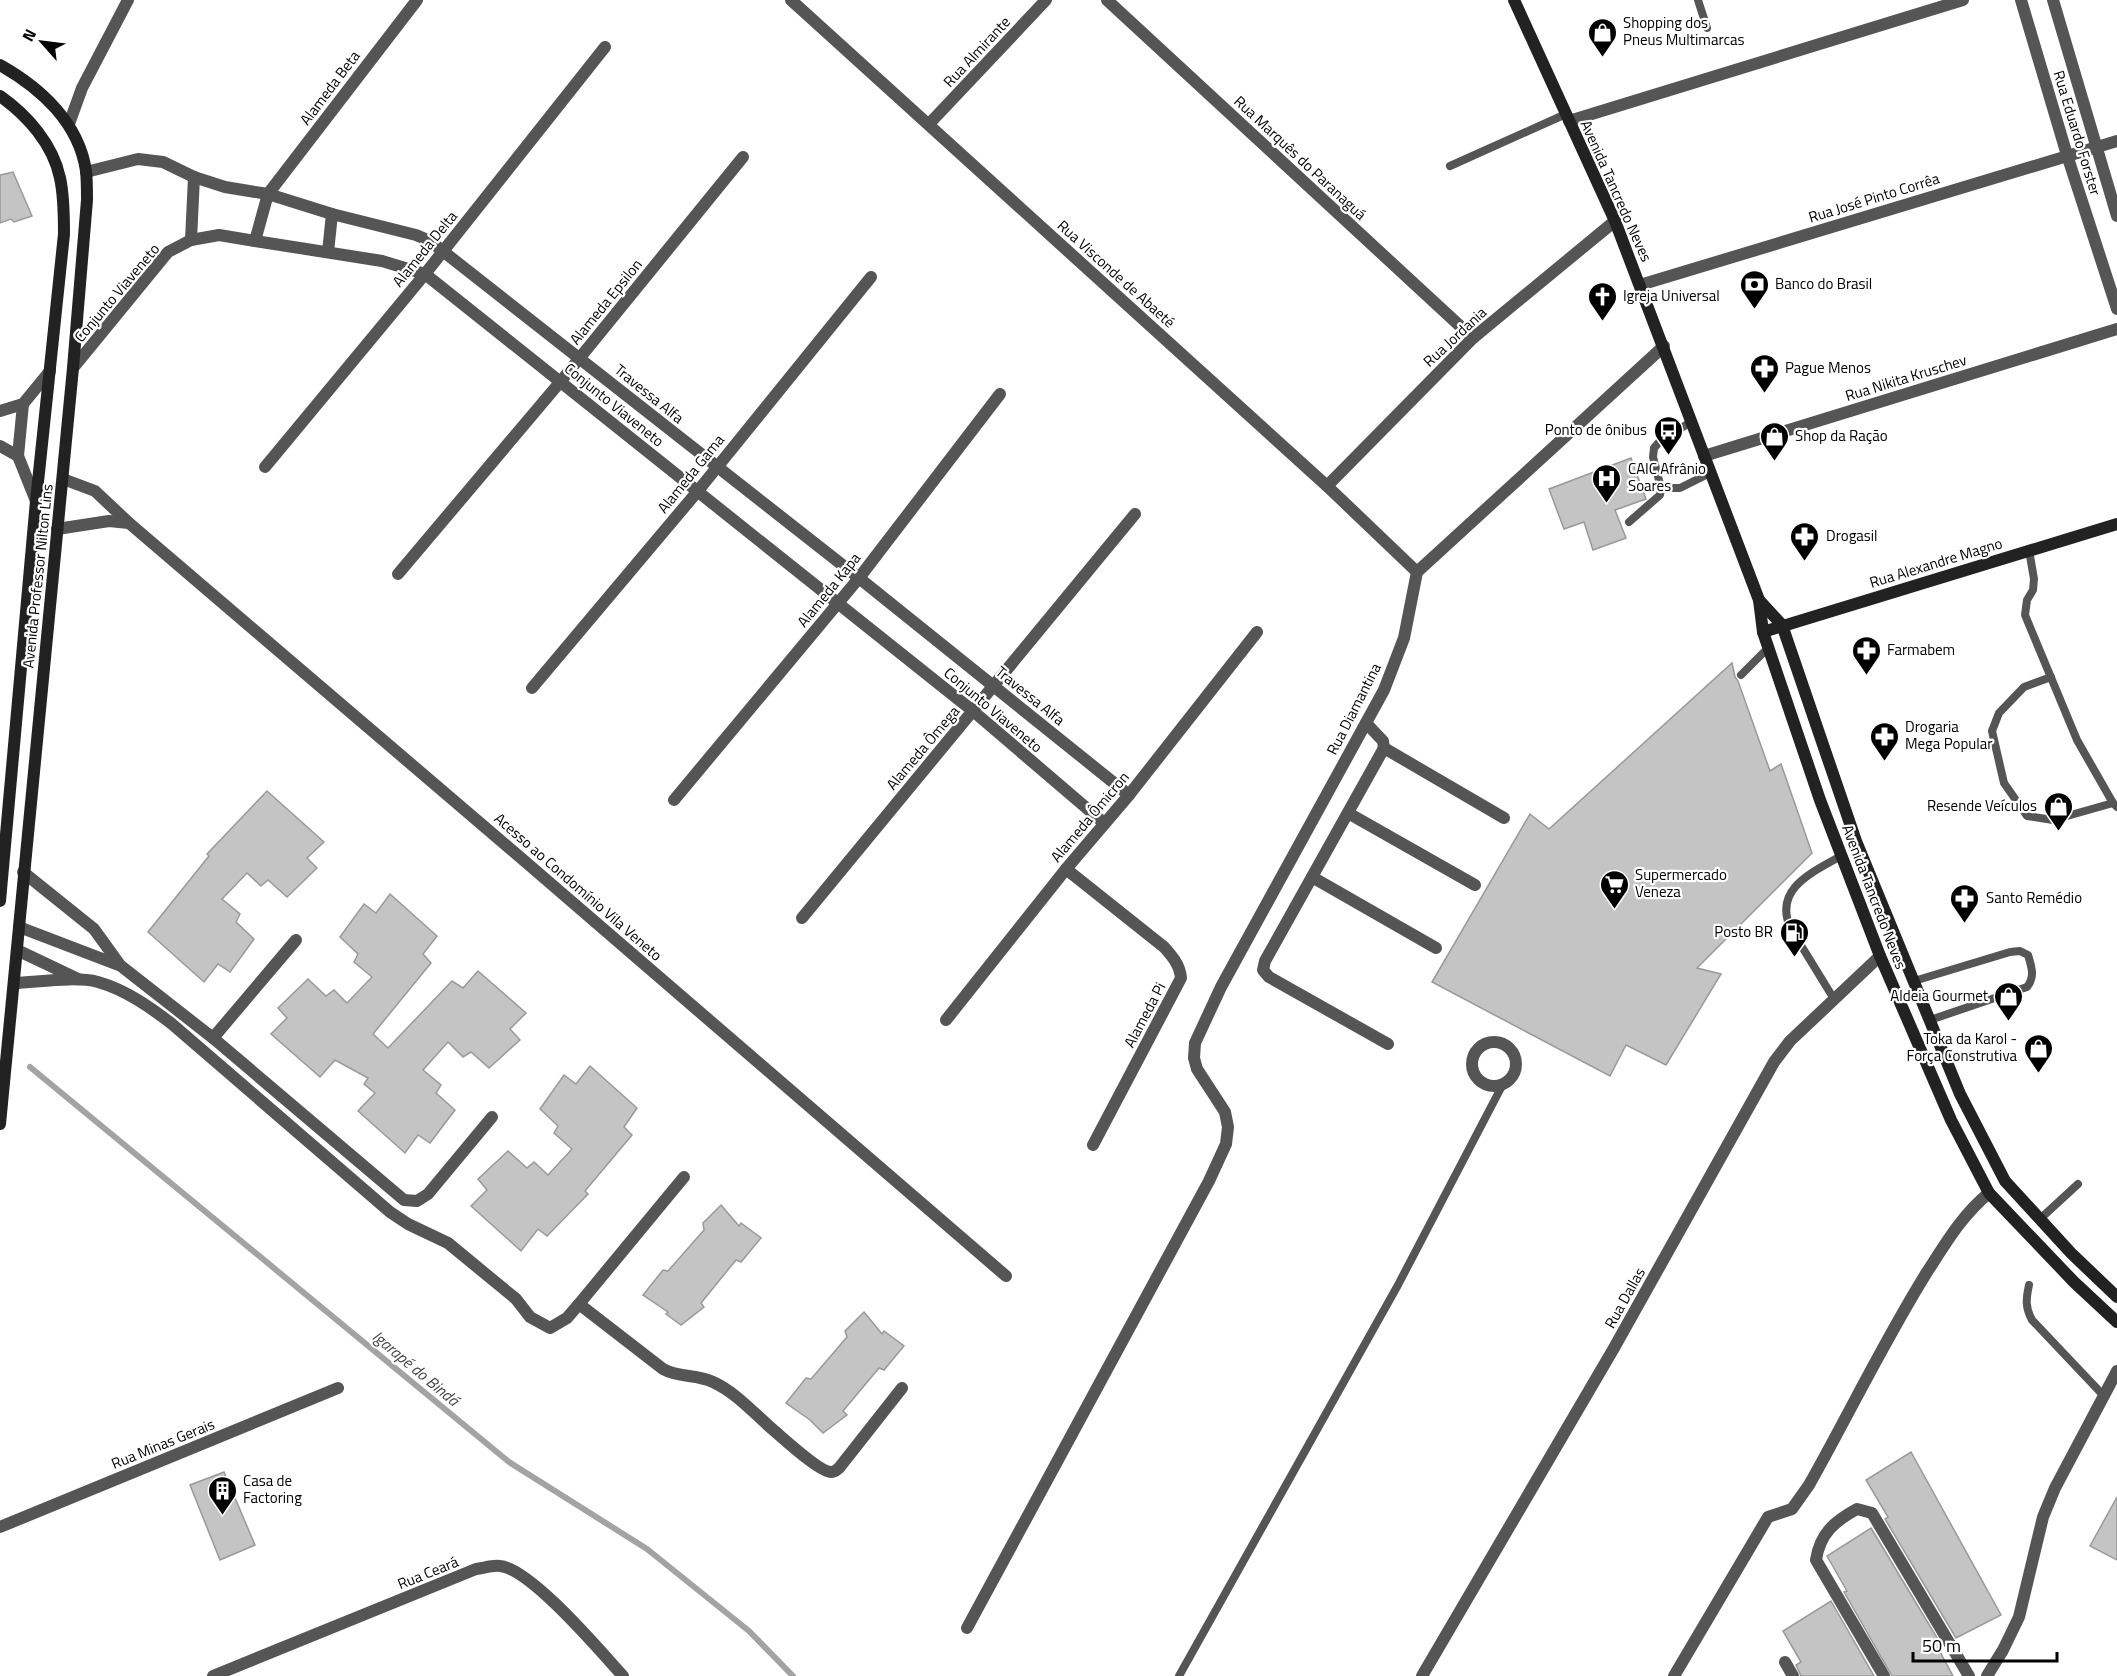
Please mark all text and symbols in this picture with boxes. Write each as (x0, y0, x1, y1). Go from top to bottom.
street label: Rua Almirante (938, 11, 1016, 92)
place label: Shopping dos Pneus Multimarcas (1623, 11, 1744, 51)
north arrow (12, 12, 72, 72)
shop icon: Shopping dos Pneus Multimarcas (1586, 16, 1618, 58)
text: N (16, 24, 42, 45)
street label: Alameda Beta (294, 45, 366, 130)
street label: Rua Eduardo Forster (2048, 68, 2107, 198)
street label: Rua Marquês do Paranaguá (1229, 90, 1372, 226)
street label: Avenida Tancredo Neves (1575, 116, 1658, 265)
street label: Rua José Pinto Corrêa (1805, 167, 1943, 228)
street label: Alameda Delta (387, 205, 463, 292)
street label: Rua Visconde de Abaeté (1052, 214, 1180, 333)
street label: Conjunto Viaveneto (68, 238, 165, 347)
street label: Alameda Epsilon (564, 254, 647, 350)
bank icon: Banco do Brasil (1738, 268, 1770, 310)
place label: Banco do Brasil (1775, 272, 1872, 295)
church icon: Igreja Universal (1586, 280, 1618, 322)
place label: Igreja Universal (1623, 284, 1720, 307)
street label: Rua Jordania (1418, 301, 1492, 372)
street label: Rua Nikita Kruschev (1842, 348, 1969, 407)
pharmacy icon: Pague Menos (1748, 352, 1780, 394)
place label: Pague Menos (1785, 356, 1871, 379)
street label: Conjunto Viaveneto (559, 357, 669, 452)
street label: Travessa Alfa (610, 358, 689, 429)
bus stop icon: Ponto de ônibus (1652, 414, 1684, 456)
place label: Ponto de ônibus (1545, 418, 1647, 441)
shop icon: Shop da Ração (1758, 420, 1790, 462)
place label: Shop da Ração (1795, 424, 1888, 447)
street label: Alameda Gama (652, 429, 730, 518)
place label: CAIC Afrânio Soares (1628, 457, 1706, 497)
hospital icon: CAIC Afrânio Soares (1591, 462, 1623, 504)
street label: Avenida Professor Nilton Lins (16, 483, 59, 669)
pharmacy icon: Drogasil (1789, 520, 1821, 562)
place label: Drogasil (1826, 524, 1878, 547)
street label: Rua Alexandre Magno (1867, 531, 2005, 594)
street label: Alameda Kapa (791, 547, 866, 632)
pharmacy icon: Farmabem (1850, 634, 1882, 676)
place label: Farmabem (1887, 638, 1955, 661)
street label: Rua Diamantina (1320, 658, 1387, 759)
street label: Travessa Alfa (991, 660, 1070, 731)
street label: Conjunto Viaveneto (939, 661, 1048, 758)
street label: Alameda Ômega (880, 700, 965, 795)
place label: Drogaria Mega Popular (1905, 715, 1992, 755)
pharmacy icon: Drogaria Mega Popular (1868, 720, 1900, 762)
street label: Alameda Ômicron (1045, 766, 1134, 867)
shop icon: Resende Veículos (2042, 790, 2074, 832)
place label: Resende Veículos (1927, 794, 2037, 817)
street label: Acesso ao Condomínio Vila Veneto (489, 807, 667, 966)
street label: Avenida Tancredo Neves (1836, 821, 1913, 972)
place label: Supermercado Veneza (1635, 863, 1727, 903)
supermarket icon: Supermercado Veneza (1598, 868, 1630, 910)
pharmacy icon: Santo Remédio (1949, 882, 1981, 924)
place label: Santo Remédio (1986, 886, 2082, 909)
fuel station icon: Posto BR (1778, 916, 1810, 958)
place label: Posto BR (1714, 920, 1773, 943)
street label: Alameda Pi (1118, 978, 1171, 1051)
shop icon: Aldeia Gourmet (1993, 980, 2025, 1022)
place label: Aldeia Gourmet (1890, 984, 1989, 1007)
place label: Toka da Karol - Força Construtiva (1907, 1027, 2017, 1067)
shop icon: Toka da Karol - Força Construtiva (2022, 1032, 2054, 1074)
street label: Rua Dallas (1598, 1263, 1651, 1332)
water label: Igarapé do Bindá (367, 1324, 466, 1413)
street label: Rua Minas Gerais (108, 1412, 218, 1475)
place label: Casa de Factoring (243, 1469, 302, 1509)
building icon: Casa de Factoring (206, 1474, 238, 1516)
street label: Rua Ceará (394, 1550, 462, 1595)
scale bar (1913, 1625, 2057, 1663)
text: 50 m (1922, 1632, 1961, 1659)

